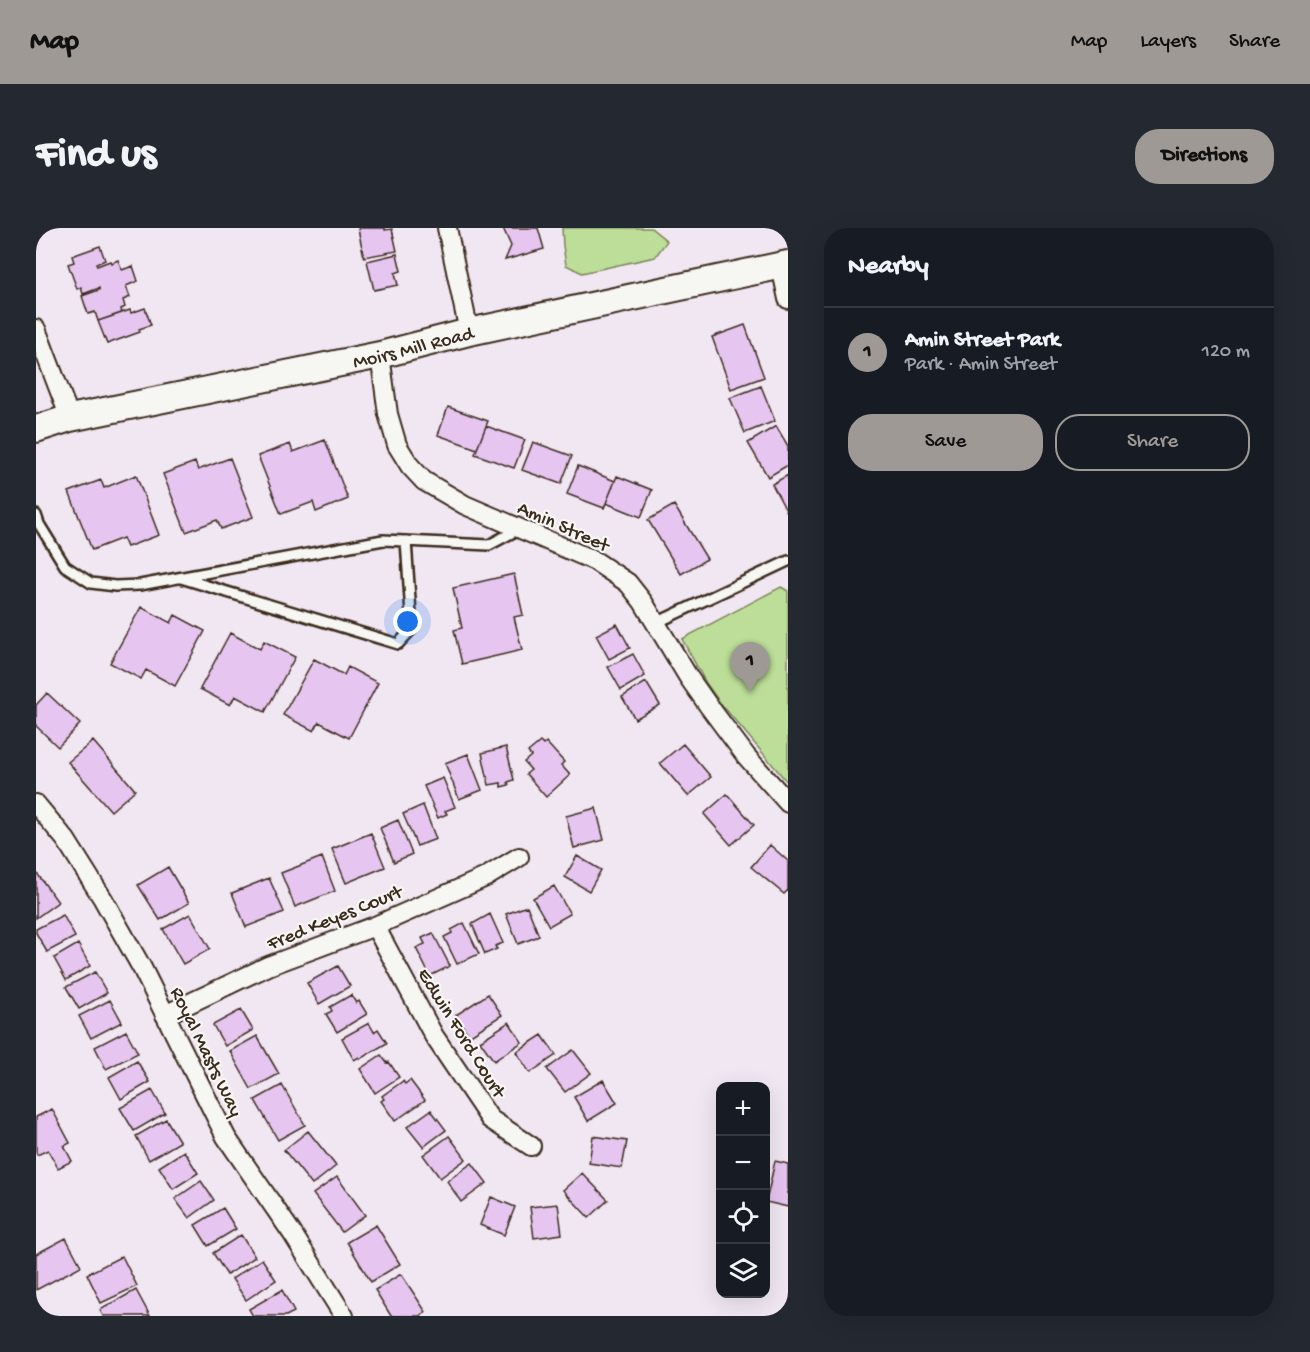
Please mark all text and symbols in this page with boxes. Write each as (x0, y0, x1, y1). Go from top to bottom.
text: Map (30, 26, 79, 59)
text: Map (1071, 30, 1107, 55)
text: Layers (1140, 30, 1196, 55)
text: Share (1229, 30, 1280, 55)
button: Directions (1135, 129, 1274, 184)
text: Find us (36, 132, 156, 181)
text: Nearby (848, 252, 929, 283)
street label: Moirs Mill Road (351, 323, 479, 375)
text: Amin Street Park (905, 328, 1060, 354)
text: 1 (863, 341, 872, 364)
text: 120 m (1202, 341, 1250, 364)
text: Park · Amin Street (905, 354, 1057, 377)
button: Save (848, 414, 1043, 471)
button: Share (1055, 414, 1250, 471)
street label: Amin Street (513, 498, 614, 559)
your location (393, 607, 422, 636)
pin: 1 (730, 642, 770, 692)
street label: Fred Keyes Court (264, 881, 408, 957)
street label: Edwin Ford Court (411, 965, 510, 1104)
street label: Royal Masts Way (163, 984, 246, 1121)
map controls (716, 1082, 770, 1298)
button: + (716, 1082, 770, 1136)
button: − (716, 1136, 770, 1190)
button: locate (716, 1190, 770, 1244)
button: layers (716, 1244, 770, 1298)

